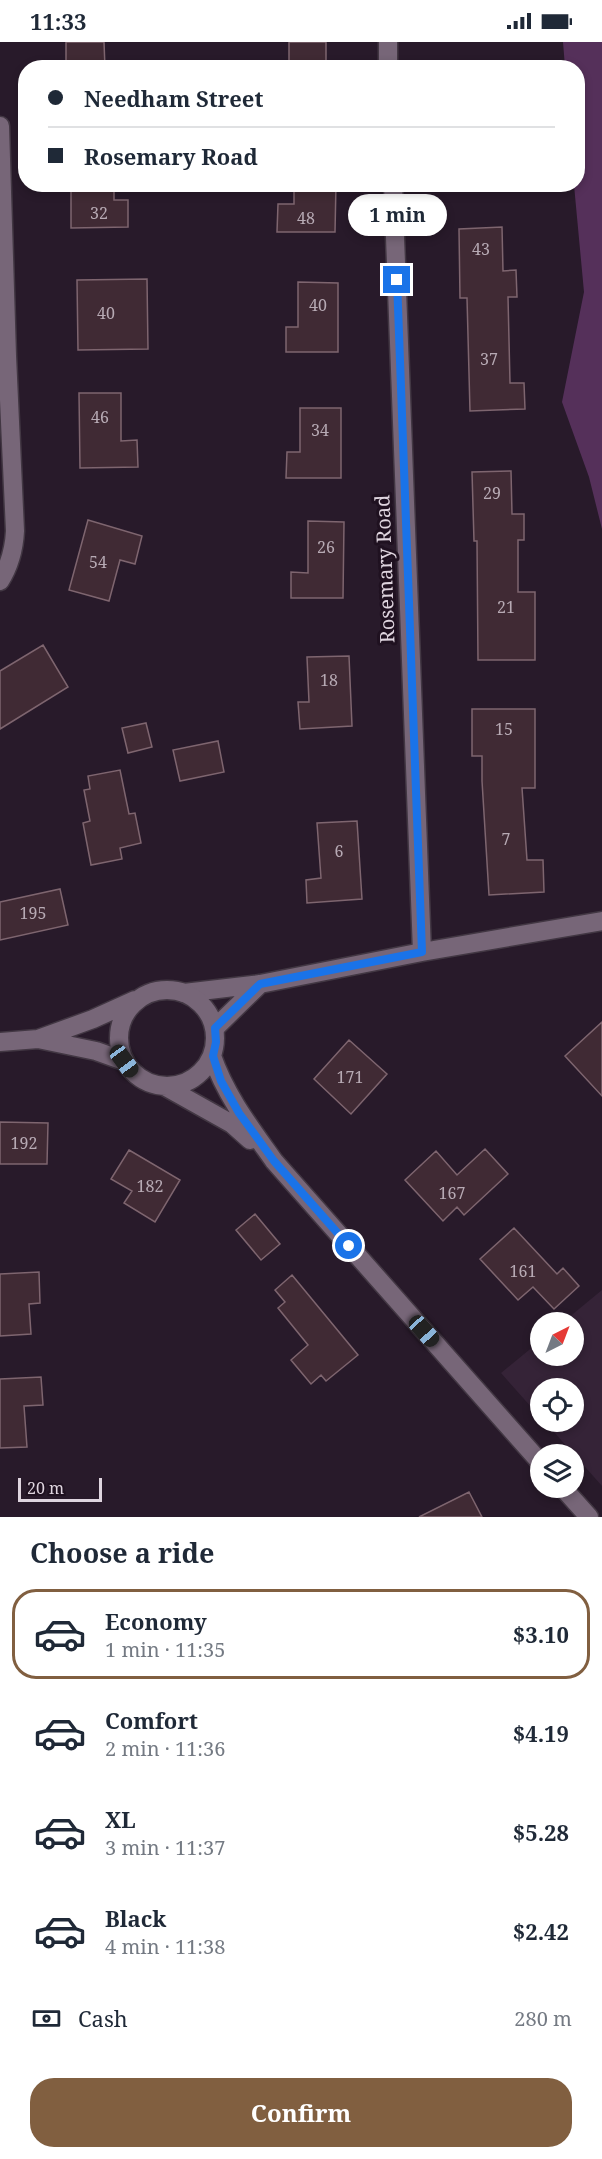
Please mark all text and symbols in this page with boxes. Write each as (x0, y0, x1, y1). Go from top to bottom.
text: 11:33 (30, 6, 86, 36)
text: Needham Street (84, 83, 263, 113)
text: Rosemary Road (84, 141, 258, 171)
callout: 1 min (348, 193, 446, 235)
text: 1 min (369, 201, 426, 228)
house number: 32 (90, 202, 108, 224)
house number: 48 (297, 207, 315, 229)
house number: 43 (472, 238, 490, 260)
route end (383, 266, 410, 293)
house number: 40 (309, 294, 327, 316)
house number: 40 (97, 302, 115, 324)
house number: 37 (480, 348, 498, 370)
house number: 46 (91, 406, 109, 428)
house number: 34 (311, 419, 329, 441)
house number: 29 (483, 482, 501, 504)
street label: Rosemary Road (368, 494, 401, 644)
house number: 26 (317, 536, 335, 558)
house number: 54 (89, 551, 107, 573)
house number: 21 (497, 596, 515, 618)
house number: 18 (320, 669, 338, 691)
house number: 15 (495, 718, 513, 740)
house number: 7 (502, 828, 511, 850)
house number: 6 (335, 840, 344, 862)
house number: 195 (20, 902, 46, 924)
car (106, 1041, 142, 1081)
house number: 171 (337, 1066, 363, 1088)
house number: 192 (11, 1132, 37, 1154)
house number: 182 (137, 1175, 163, 1197)
house number: 167 (439, 1182, 465, 1204)
route start (335, 1232, 362, 1259)
house number: 161 (510, 1260, 536, 1282)
car (405, 1312, 443, 1350)
north arrow (530, 1312, 584, 1366)
map controls (530, 1312, 584, 1498)
button: locate (530, 1378, 584, 1432)
button: layers (530, 1444, 584, 1498)
scale bar (18, 1475, 102, 1502)
text: 20 m (27, 1477, 64, 1499)
text: Choose a ride (30, 1534, 215, 1571)
text: Economy (105, 1606, 207, 1636)
icon: car (33, 1607, 87, 1661)
text: $3.10 (513, 1619, 569, 1649)
text: 1 min · 11:35 (105, 1636, 225, 1663)
text: Comfort (105, 1705, 198, 1735)
icon: car (33, 1706, 87, 1760)
text: $4.19 (513, 1718, 569, 1748)
text: 2 min · 11:36 (105, 1735, 225, 1762)
text: XL (105, 1804, 136, 1834)
icon: car (33, 1805, 87, 1859)
text: $5.28 (513, 1817, 569, 1847)
text: 3 min · 11:37 (105, 1834, 225, 1861)
text: Black (105, 1903, 166, 1933)
icon: car (33, 1904, 87, 1958)
text: $2.42 (513, 1916, 569, 1946)
text: 4 min · 11:38 (105, 1933, 225, 1960)
icon: cash (30, 2002, 63, 2035)
text: Cash (78, 2003, 128, 2033)
text: 280 m (514, 2005, 572, 2032)
button: Confirm (30, 2078, 572, 2147)

